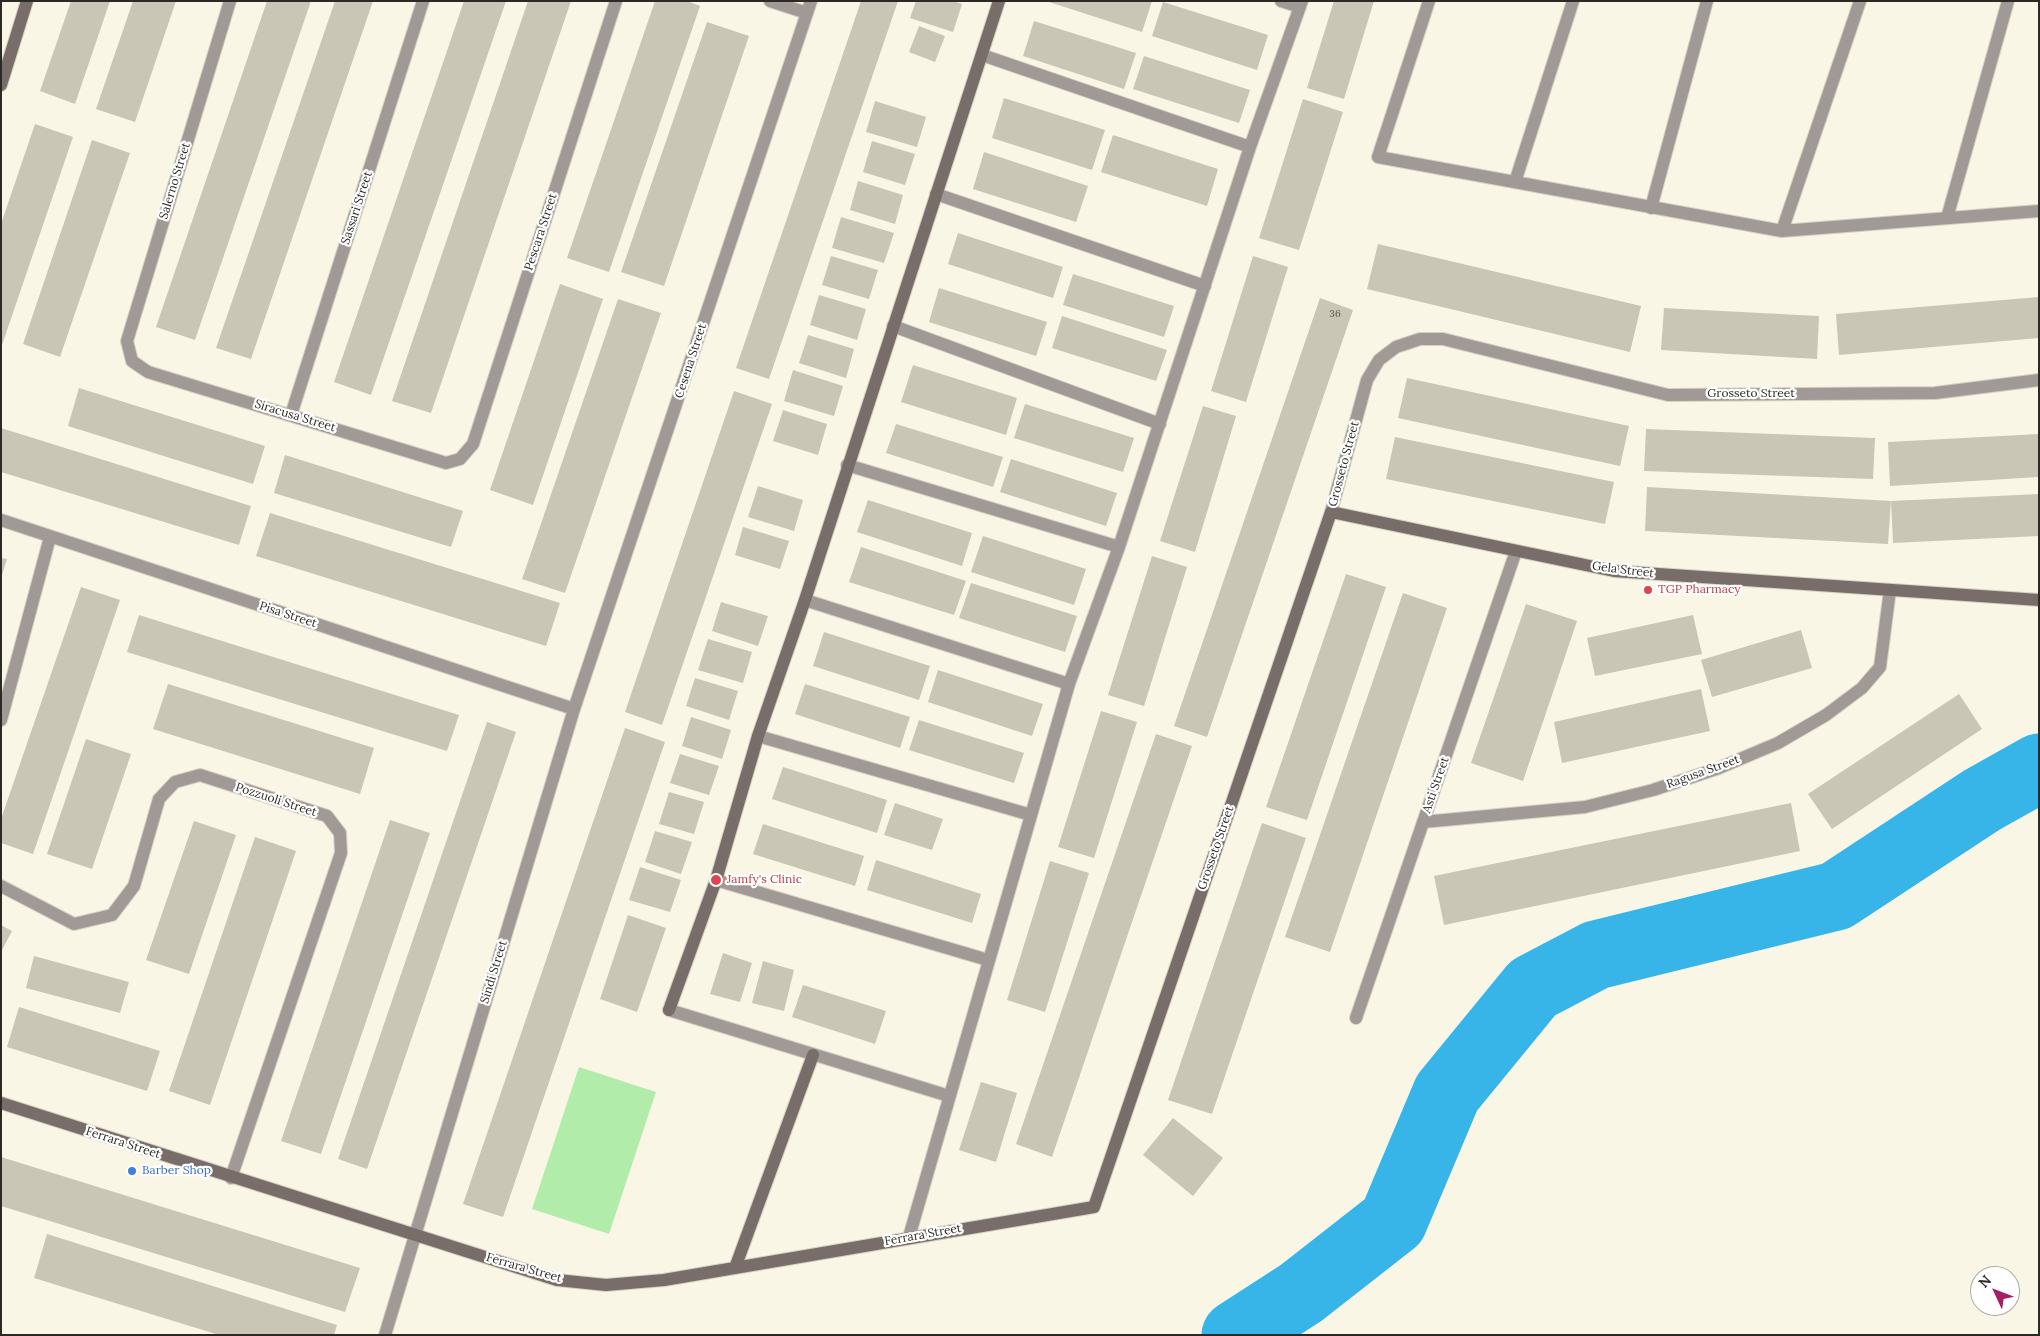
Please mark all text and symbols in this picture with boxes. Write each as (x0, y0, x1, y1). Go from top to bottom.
street label: Salerno Street (157, 141, 193, 221)
street label: Sassari Street (338, 170, 376, 246)
street label: Pescara Street (522, 192, 560, 272)
house number: 36 (1329, 308, 1341, 320)
street label: Cesena Street (672, 322, 710, 400)
street label: Grosseto Street (1707, 387, 1795, 401)
street label: Siracusa Street (253, 397, 337, 435)
street label: Grosseto Street (1326, 420, 1362, 508)
street label: Gela Street (1591, 559, 1655, 581)
place label: TGP Pharmacy (1658, 583, 1741, 597)
marker: TGP Pharmacy (1642, 584, 1654, 596)
street label: Pisa Street (257, 599, 319, 631)
street label: Ragusa Street (1665, 752, 1741, 792)
street label: Asti Street (1420, 755, 1452, 815)
street label: Pozzuoli Street (234, 780, 318, 820)
street label: Grosseto Street (1195, 804, 1237, 892)
marker: Jamfy's Clinic (709, 873, 723, 887)
place label: Jamfy's Clinic (727, 873, 802, 887)
street label: Sindi Street (478, 939, 510, 1005)
street label: Ferrara Street (84, 1124, 162, 1162)
place label: Barber Shop (142, 1164, 211, 1178)
marker: Barber Shop (126, 1165, 138, 1177)
street label: Ferrara Street (883, 1221, 963, 1249)
street label: Ferrara Street (485, 1250, 563, 1286)
north arrow (1970, 1266, 2020, 1316)
text: N (1974, 1271, 1995, 1292)

